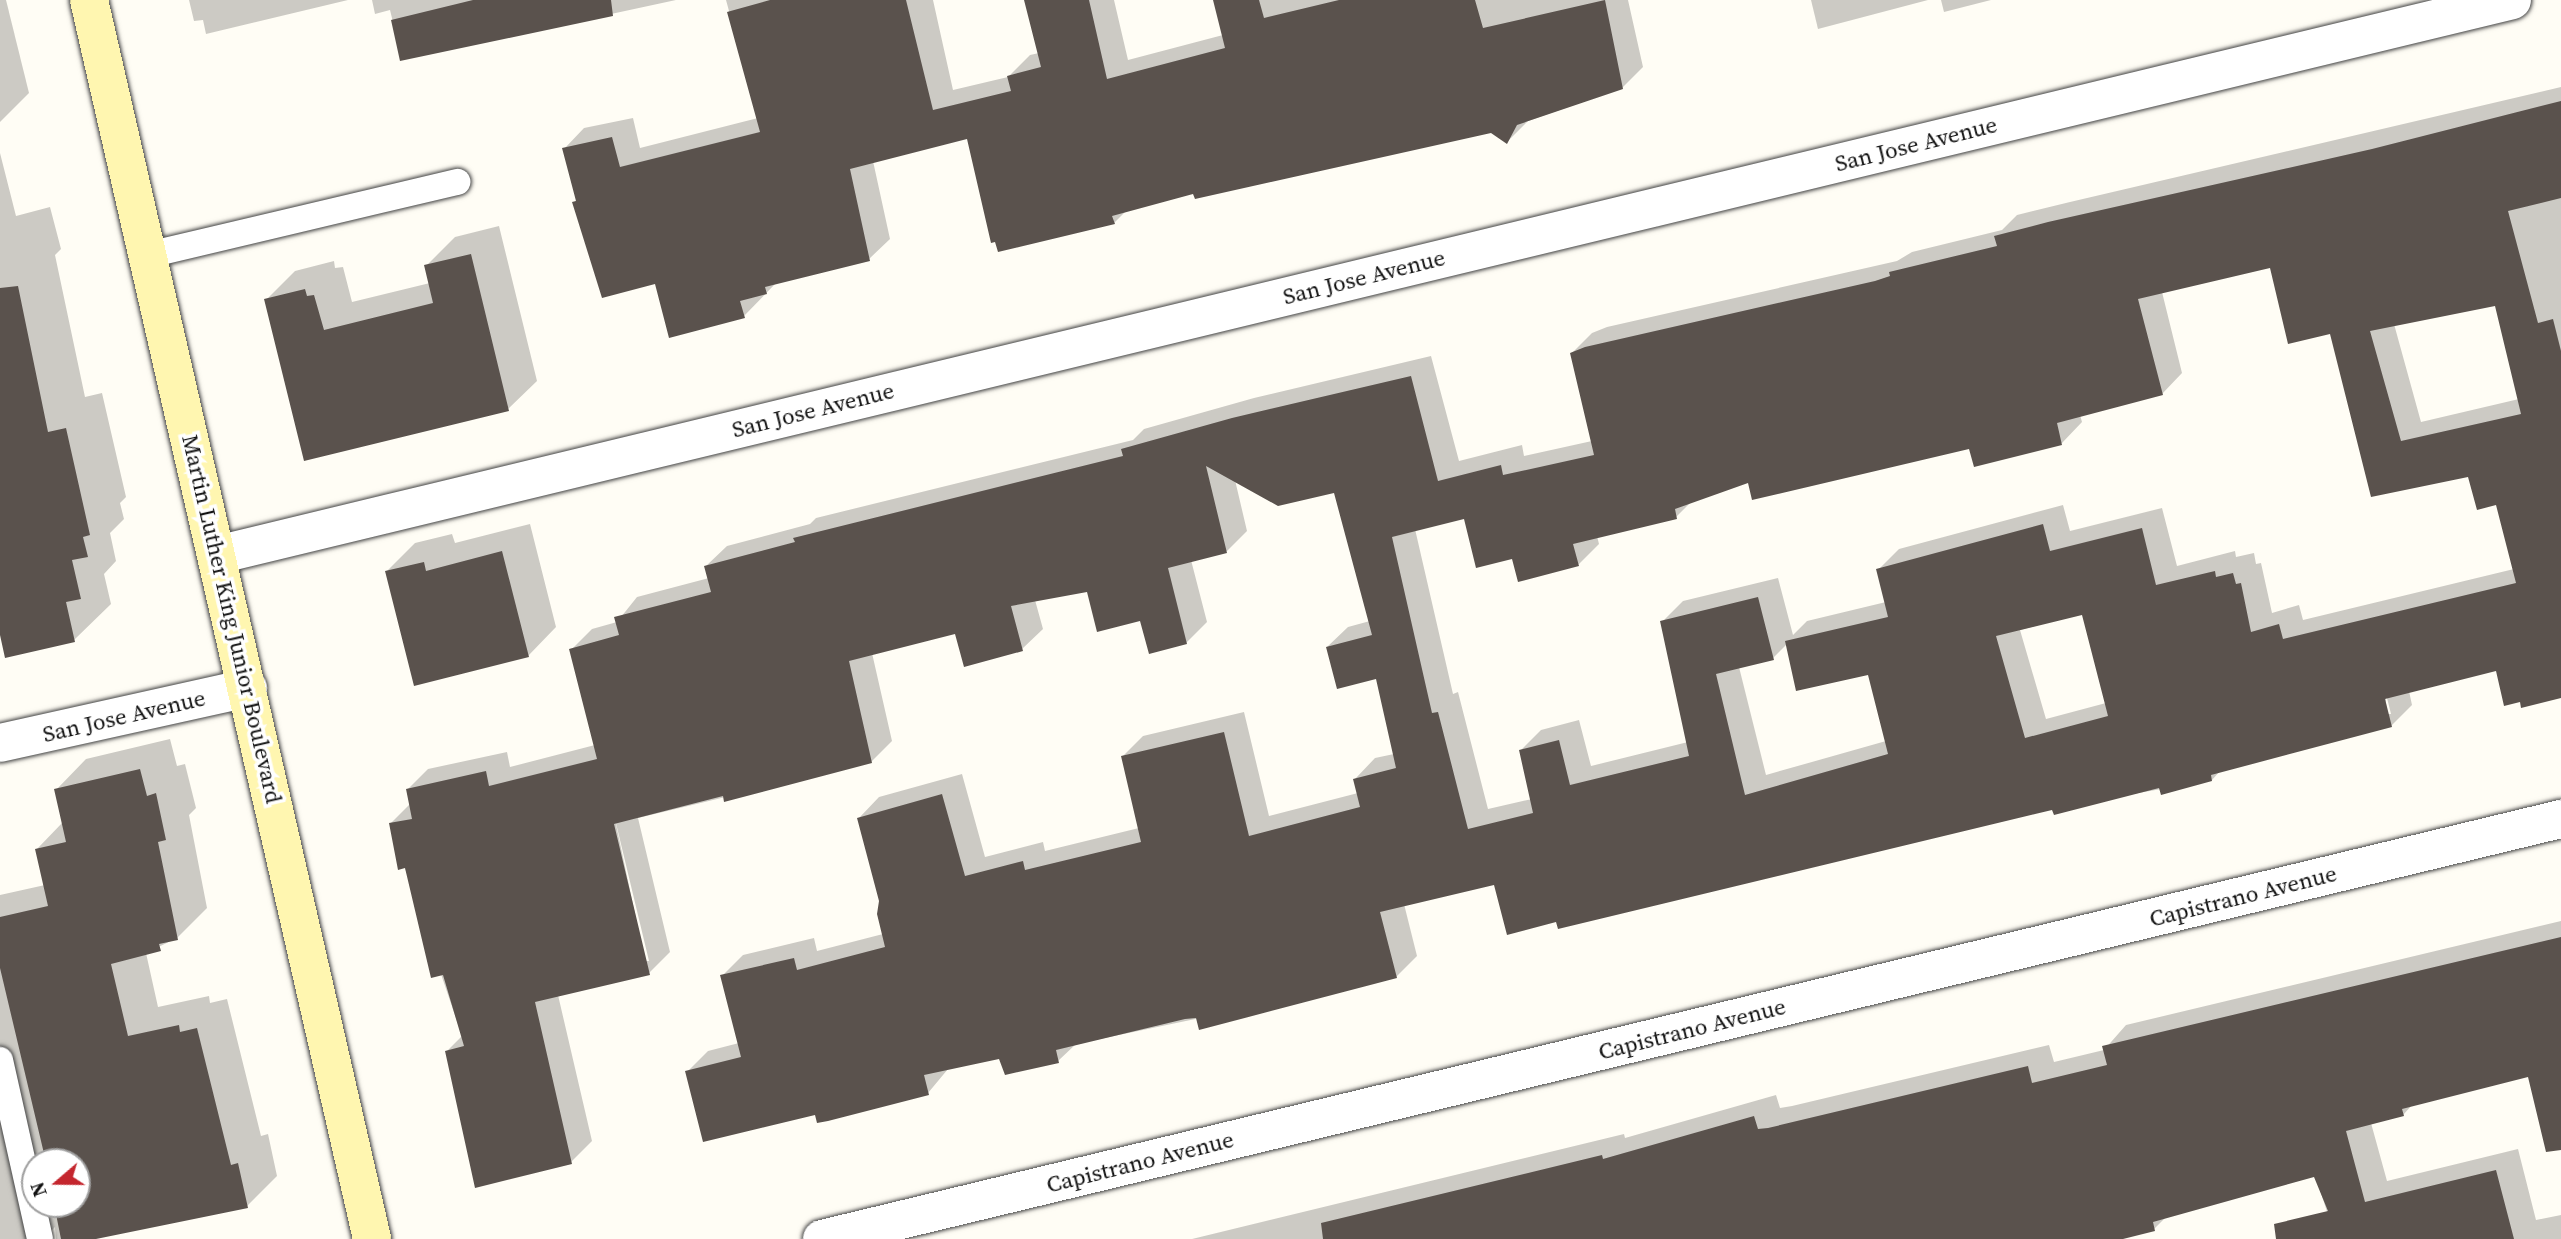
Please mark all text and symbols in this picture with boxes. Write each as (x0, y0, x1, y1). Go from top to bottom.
street label: San Jose Avenue (1832, 111, 2000, 177)
street label: San Jose Avenue (1280, 244, 1448, 310)
street label: San Jose Avenue (729, 377, 897, 443)
street label: Martin Luther King Junior Boulevard (176, 432, 288, 806)
street label: San Jose Avenue (40, 684, 208, 748)
street label: Capistrano Avenue (2147, 859, 2339, 933)
street label: Capistrano Avenue (1596, 992, 1788, 1066)
street label: Capistrano Avenue (1044, 1125, 1236, 1199)
north arrow (21, 1148, 91, 1218)
text: N (24, 1179, 53, 1200)

